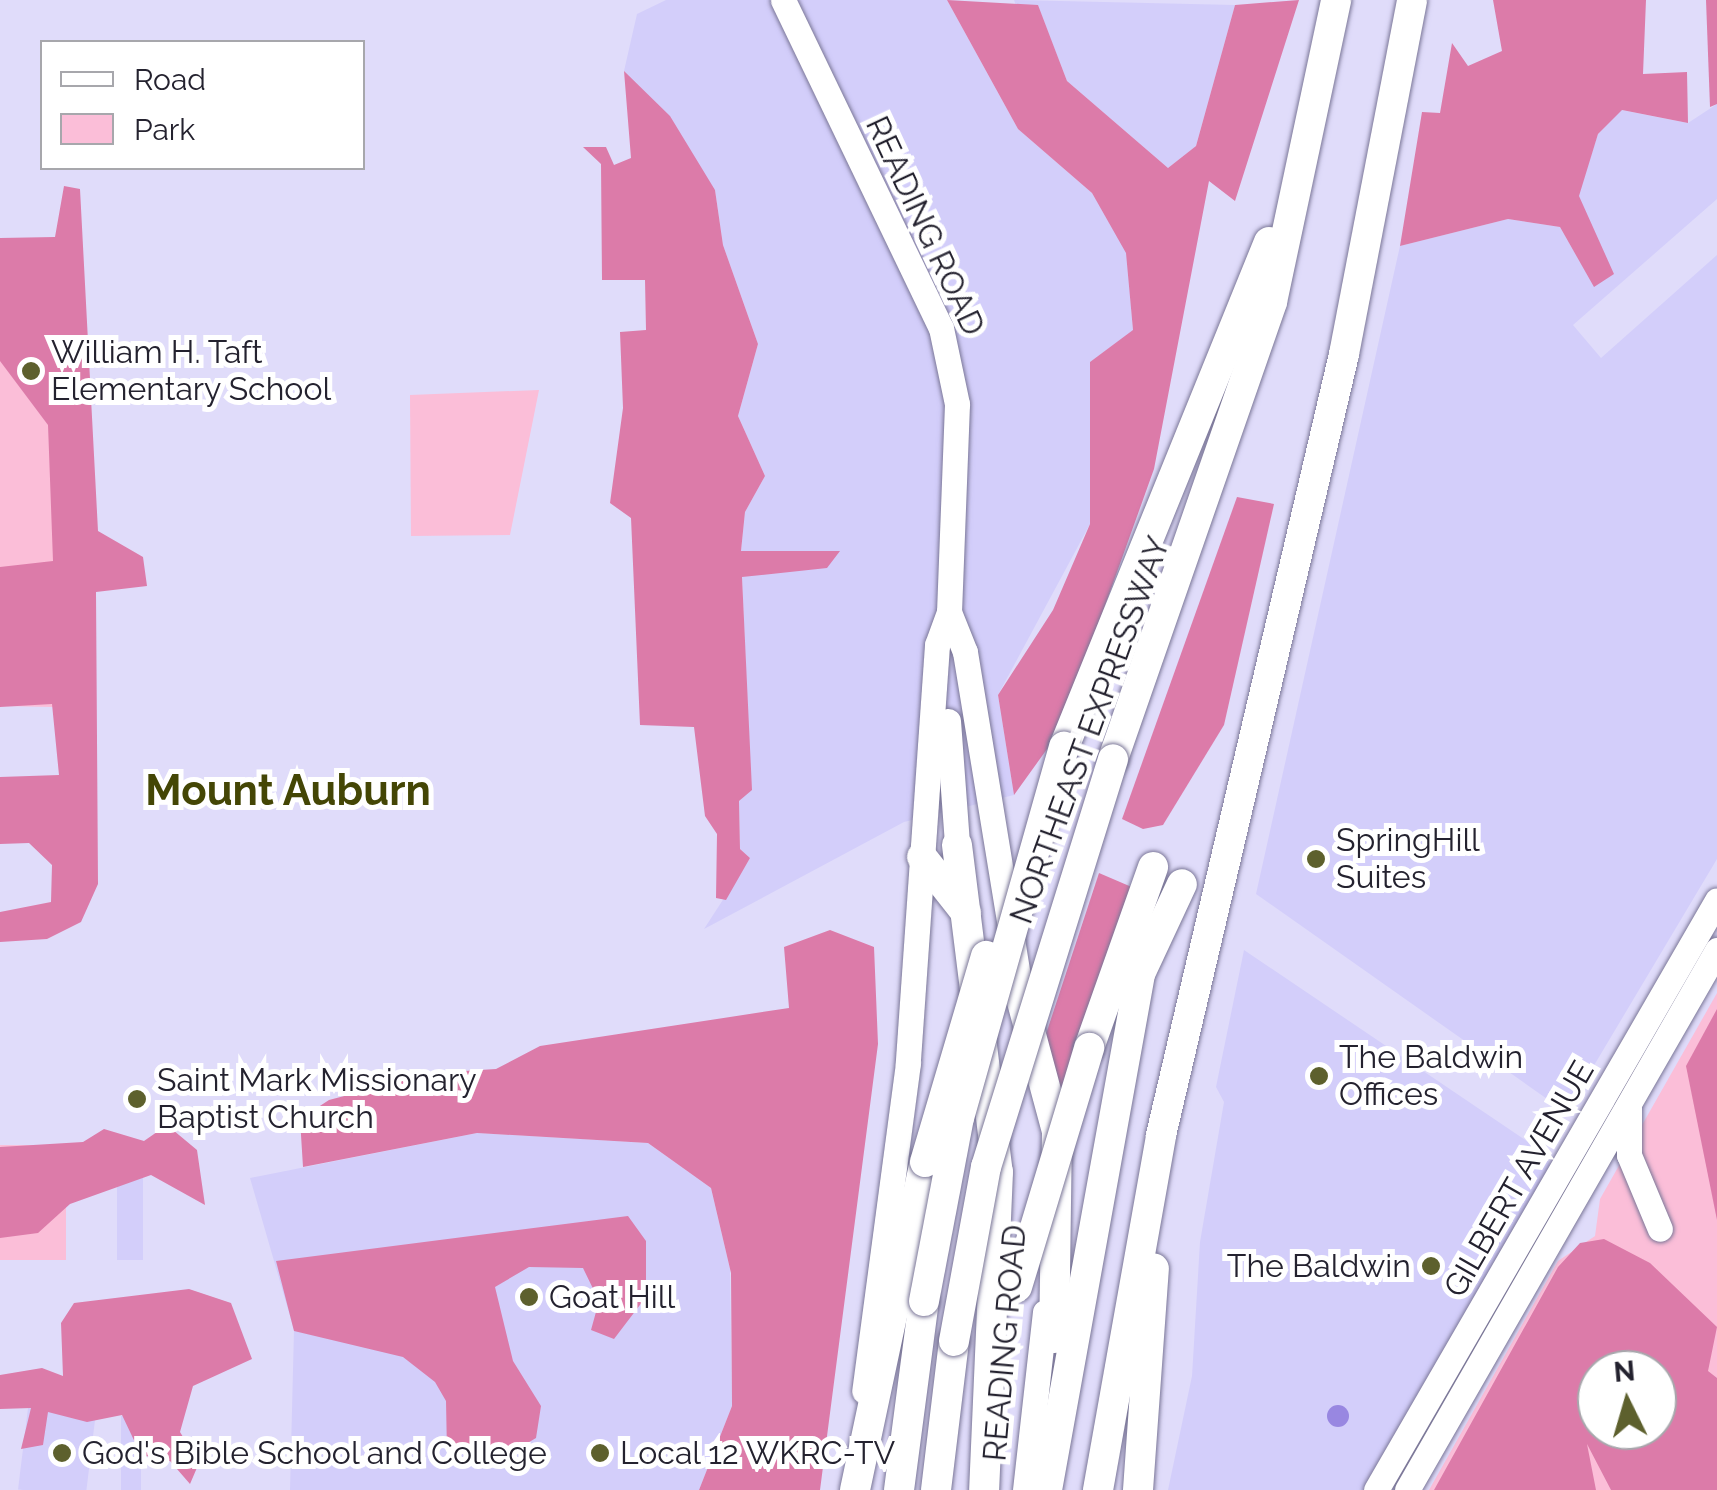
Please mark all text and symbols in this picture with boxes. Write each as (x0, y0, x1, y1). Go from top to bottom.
legend (40, 40, 365, 170)
text: Road (134, 62, 206, 97)
street label: READING ROAD (857, 110, 993, 342)
text: Park (134, 112, 195, 147)
place label: William H. Taft Elementary School (51, 334, 332, 409)
marker: William H. Taft Elementary School (20, 360, 42, 382)
street label: NORTHEAST EXPRESSWAY (1002, 531, 1178, 929)
district label: Mount Auburn (145, 766, 431, 816)
place label: SpringHill Suites (1336, 822, 1480, 897)
marker: SpringHill Suites (1305, 848, 1327, 870)
place label: The Baldwin Offices (1339, 1039, 1523, 1114)
street label: GILBERT AVENUE (1435, 1053, 1603, 1305)
place label: Saint Mark Missionary Baptist Church (157, 1062, 477, 1137)
marker: The Baldwin Offices (1308, 1065, 1330, 1087)
marker: Saint Mark Missionary Baptist Church (126, 1088, 148, 1110)
street label: READING ROAD (976, 1223, 1034, 1463)
place label: The Baldwin (1227, 1247, 1411, 1285)
marker: The Baldwin (1420, 1255, 1442, 1277)
place label: Goat Hill (549, 1278, 675, 1316)
marker: Goat Hill (518, 1286, 540, 1308)
north arrow (1577, 1350, 1677, 1450)
text: N (1612, 1354, 1637, 1389)
place label: God's Bible School and College (82, 1434, 548, 1472)
place label: Local 12 WKRC-TV (620, 1434, 897, 1472)
marker: God's Bible School and College (51, 1442, 73, 1464)
marker: Local 12 WKRC-TV (589, 1442, 611, 1464)

